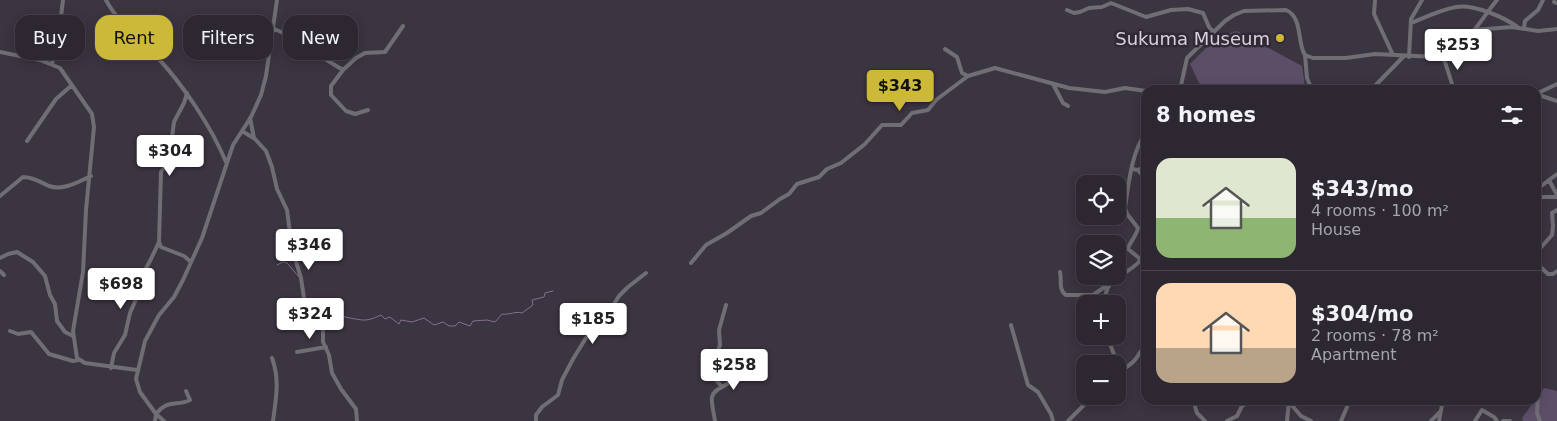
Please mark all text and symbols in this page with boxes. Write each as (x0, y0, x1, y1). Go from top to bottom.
chip: Buy (15, 15, 85, 60)
chip: Rent (95, 15, 173, 60)
chip: Filters (183, 15, 273, 60)
chip: New (283, 15, 358, 60)
place label: Sukuma Museum (1115, 28, 1270, 49)
pin: $253 (1428, 28, 1488, 71)
marker: Sukuma Museum (1274, 32, 1286, 44)
text: $253 (1436, 35, 1480, 54)
pin: $343 (870, 70, 930, 112)
text: $343 (878, 76, 922, 95)
icon: filters (1498, 101, 1526, 129)
text: 8 homes (1156, 103, 1256, 127)
pin: $304 (140, 134, 200, 177)
text: $304 (148, 141, 192, 160)
map controls (1076, 175, 1126, 405)
button: locate (1076, 175, 1126, 225)
text: $343/mo (1311, 177, 1413, 201)
icon: home (1196, 178, 1256, 238)
text: 4 rooms · 100 m² (1311, 201, 1449, 220)
text: House (1311, 220, 1361, 239)
pin: $346 (279, 228, 339, 271)
text: $346 (287, 235, 331, 254)
button: layers (1076, 235, 1126, 285)
pin: $698 (91, 268, 151, 310)
text: $698 (99, 274, 143, 293)
button: + (1076, 295, 1126, 345)
pin: $324 (280, 298, 340, 340)
pin: $185 (563, 302, 623, 345)
text: $304/mo (1311, 302, 1413, 326)
icon: home (1196, 303, 1256, 363)
text: $324 (288, 304, 332, 323)
text: $185 (571, 309, 615, 328)
text: 2 rooms · 78 m² (1311, 326, 1439, 345)
text: Apartment (1311, 345, 1397, 364)
pin: $258 (704, 348, 764, 391)
text: $258 (712, 355, 756, 374)
button: − (1076, 355, 1126, 405)

